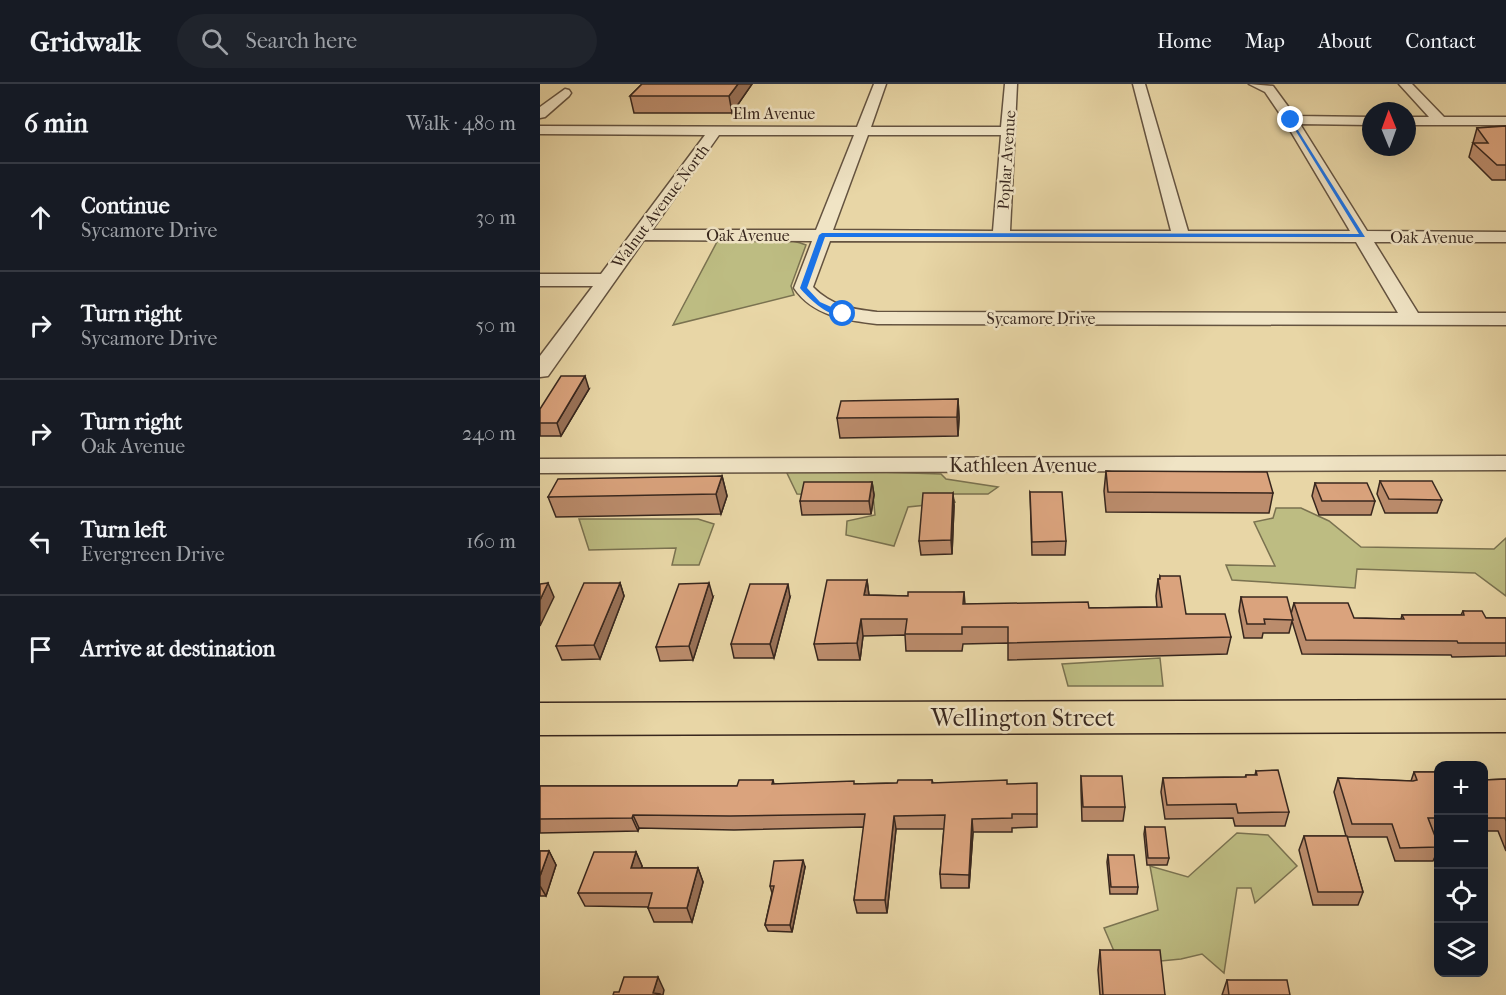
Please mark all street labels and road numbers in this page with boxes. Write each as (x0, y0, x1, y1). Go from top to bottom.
street label: Elm Avenue (733, 104, 815, 123)
street label: Poplar Avenue (994, 110, 1019, 210)
street label: Walnut Avenue North (607, 141, 713, 273)
street label: Oak Avenue (706, 226, 790, 245)
street label: Oak Avenue (1390, 228, 1474, 247)
street label: Sycamore Drive (986, 309, 1096, 328)
street label: Kathleen Avenue (949, 454, 1097, 477)
street label: Wellington Street (930, 704, 1116, 732)

